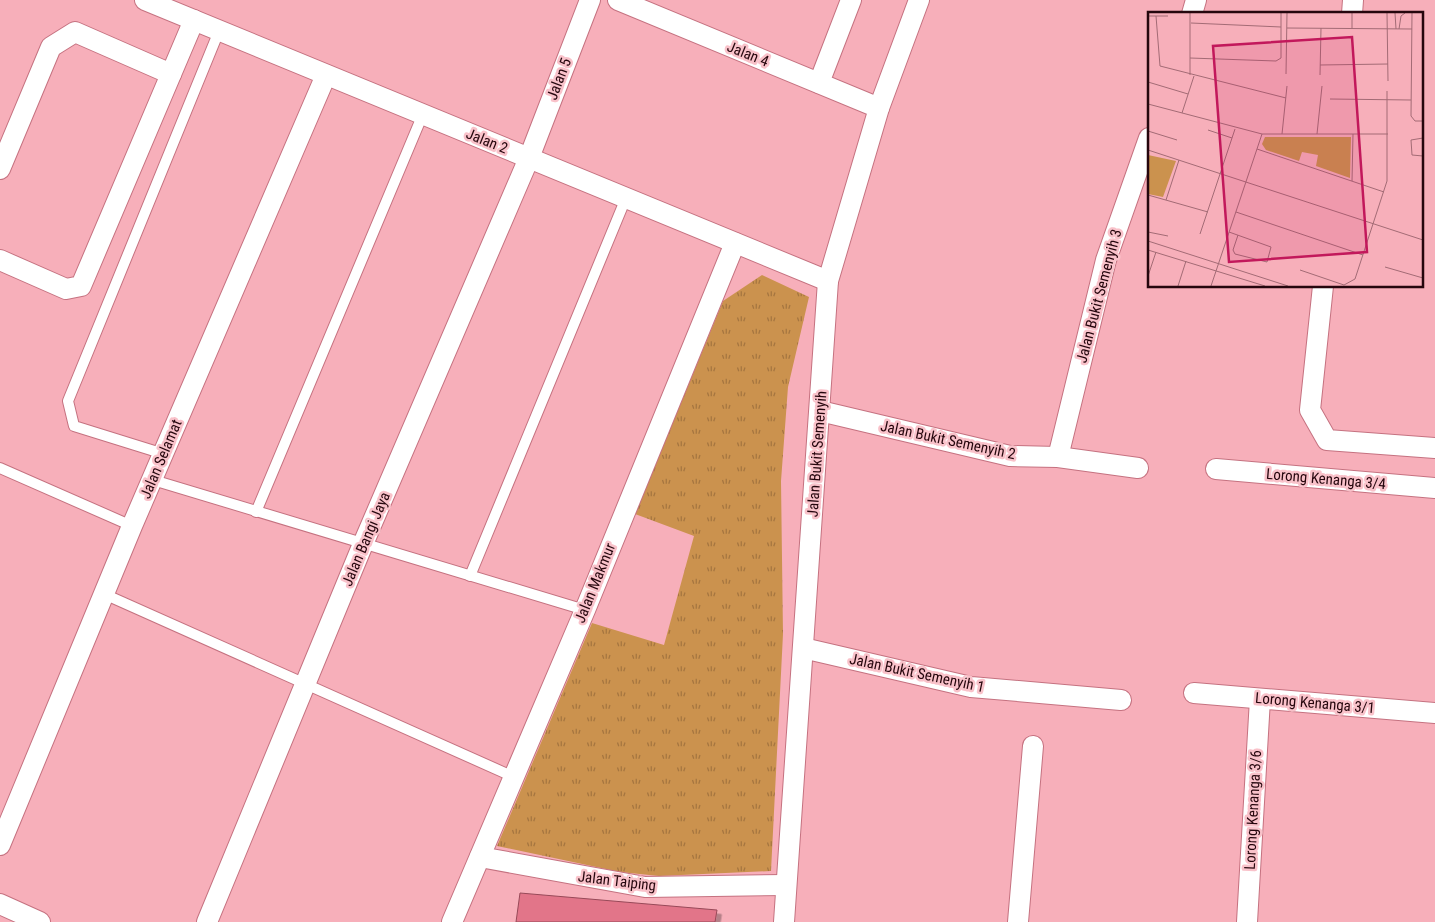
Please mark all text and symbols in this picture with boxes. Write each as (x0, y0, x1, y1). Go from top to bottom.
inset map (1148, 12, 1422, 288)
street label: Jalan 4 (725, 38, 771, 70)
street label: Jalan 5 (543, 56, 575, 102)
street label: Jalan 2 (464, 125, 510, 157)
street label: Jalan Bukit Semenyih 3 (1073, 227, 1125, 365)
street label: Jalan Bukit Semenyih (804, 390, 830, 518)
street label: Jalan Selamat (136, 417, 186, 501)
street label: Jalan Bukit Semenyih 2 (879, 417, 1017, 463)
street label: Lorong Kenanga 3/4 (1266, 465, 1386, 493)
street label: Jalan Bangi Jaya (338, 489, 394, 589)
street label: Jalan Makmur (571, 540, 619, 625)
street label: Jalan Bukit Semenyih 1 (848, 650, 986, 696)
street label: Lorong Kenanga 3/1 (1255, 689, 1375, 717)
street label: Lorong Kenanga 3/6 (1241, 750, 1265, 870)
street label: Jalan Taiping (577, 867, 657, 895)

